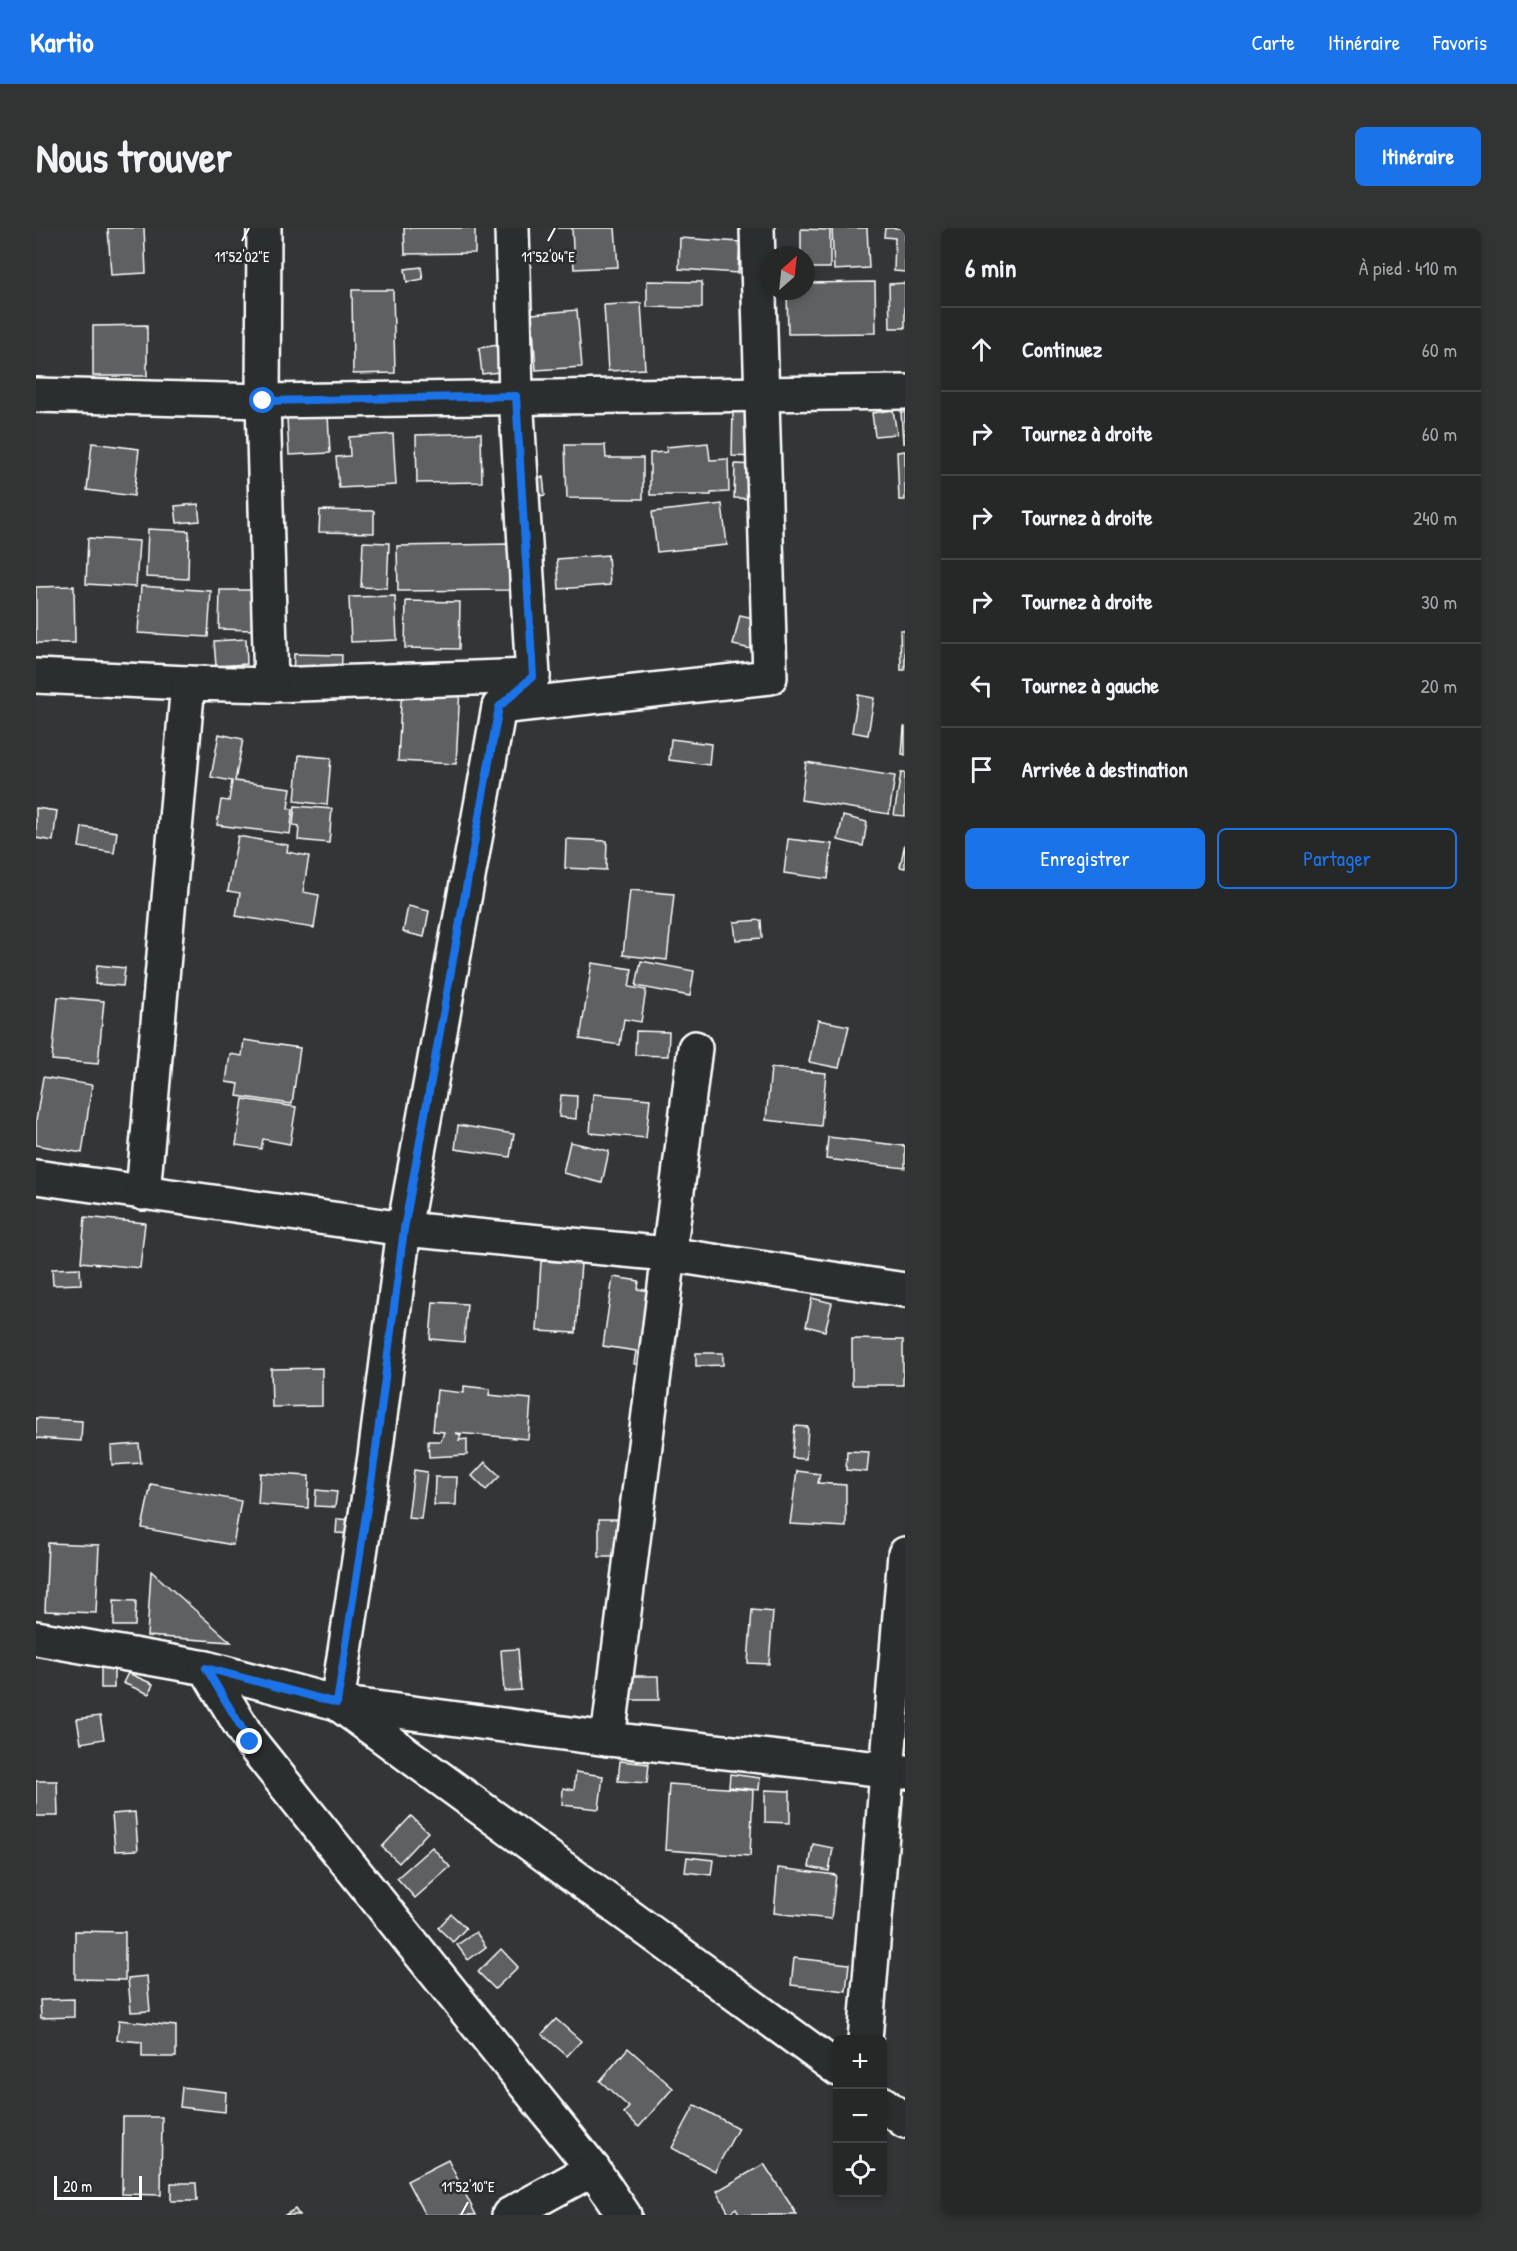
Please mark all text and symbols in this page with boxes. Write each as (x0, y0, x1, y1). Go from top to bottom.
text: Kartio (30, 23, 94, 61)
text: Carte (1252, 28, 1295, 57)
text: Itinéraire (1328, 28, 1400, 57)
text: Favoris (1433, 28, 1487, 57)
button: Itinéraire (1355, 127, 1481, 186)
text: Nous trouver (36, 128, 232, 185)
text: 11°52'02"E (214, 246, 270, 267)
text: 11°52'04"E (521, 246, 575, 267)
north arrow (761, 246, 815, 300)
text: 6 min (965, 250, 1017, 285)
text: À pied · 410 m (1359, 254, 1457, 281)
icon: ahead (965, 333, 998, 366)
text: Continuez (1022, 334, 1102, 364)
text: 60 m (1422, 336, 1457, 363)
route start (249, 387, 275, 413)
icon: right (965, 417, 998, 450)
text: Tournez à droite (1022, 418, 1152, 448)
text: 60 m (1422, 420, 1457, 447)
icon: right (965, 501, 998, 534)
text: Tournez à droite (1022, 502, 1152, 532)
text: 240 m (1413, 504, 1457, 531)
icon: right (965, 585, 998, 618)
text: Tournez à droite (1022, 586, 1152, 616)
text: 30 m (1421, 588, 1457, 615)
icon: left (965, 669, 998, 702)
text: Tournez à gauche (1022, 670, 1159, 700)
text: 20 m (1420, 672, 1457, 699)
icon: arrive (965, 753, 998, 786)
text: Arrivée à destination (1022, 754, 1188, 784)
button: Enregistrer (965, 828, 1205, 889)
button: Partager (1217, 828, 1457, 889)
route end (236, 1728, 262, 1754)
map controls (833, 2035, 887, 2197)
button: + (833, 2035, 887, 2089)
button: − (833, 2089, 887, 2143)
button: locate (833, 2143, 887, 2197)
scale bar (54, 2173, 142, 2200)
text: 20 m (63, 2175, 92, 2197)
text: 11°52'10"E (441, 2176, 495, 2197)

